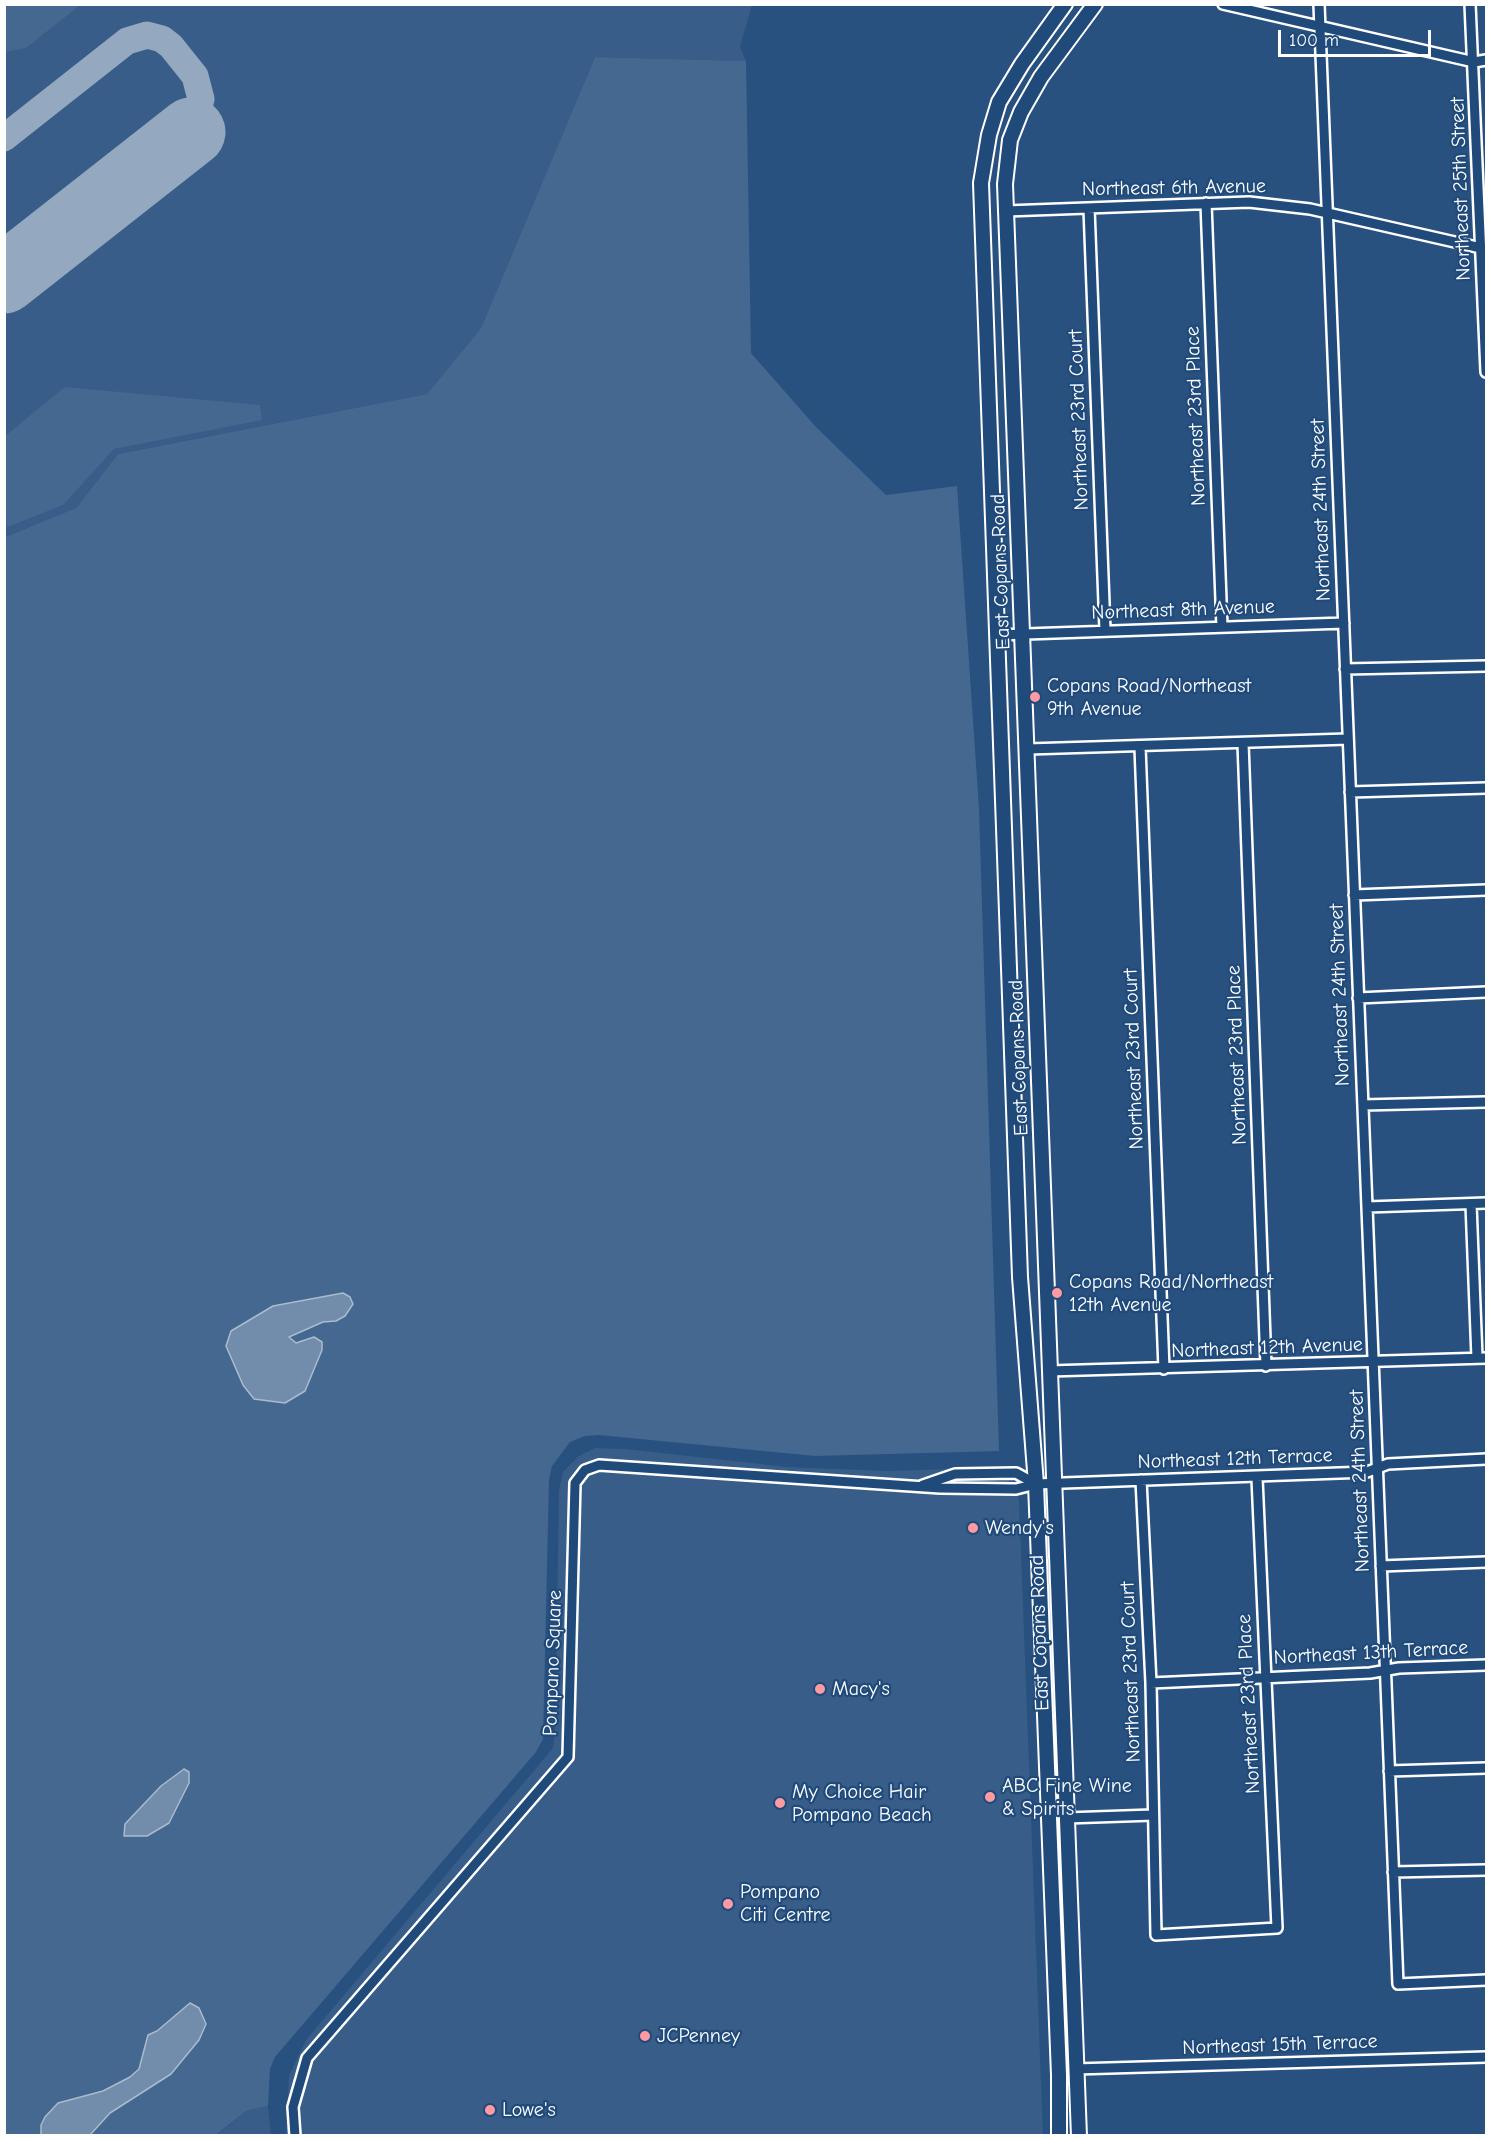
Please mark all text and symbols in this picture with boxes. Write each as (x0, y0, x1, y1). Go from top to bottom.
scale bar (1281, 18, 1434, 56)
text: 100 m (1289, 30, 1339, 51)
street label: Northeast 25th Street (1446, 97, 1476, 281)
street label: Northeast 6th Avenue (1082, 174, 1266, 202)
street label: Northeast 23rd Place (1181, 326, 1211, 506)
street label: Northeast 23rd Court (1064, 329, 1094, 511)
street label: Northeast 24th Street (1306, 418, 1336, 602)
street label: East Copans Road (986, 494, 1016, 650)
street label: Northeast 8th Avenue (1091, 595, 1275, 625)
place label: Copans Road/Northeast 9th Avenue (1047, 674, 1251, 721)
marker: Copans Road/Northeast 9th Avenue (1028, 690, 1042, 704)
street label: Northeast 24th Street (1325, 903, 1355, 1087)
street label: Northeast 23rd Place (1222, 965, 1252, 1145)
street label: Northeast 23rd Court (1119, 968, 1149, 1150)
street label: East Copans Road (1004, 980, 1034, 1136)
place label: Copans Road/Northeast 12th Avenue (1069, 1270, 1273, 1317)
marker: Copans Road/Northeast 12th Avenue (1050, 1286, 1064, 1300)
street label: Northeast 12th Avenue (1171, 1333, 1363, 1363)
street label: Northeast 24th Street (1345, 1389, 1375, 1573)
street label: Northeast 12th Terrace (1137, 1444, 1333, 1474)
place label: Wendy's (985, 1516, 1054, 1540)
marker: Wendy's (966, 1521, 980, 1535)
street label: East Copans Road (1025, 1555, 1055, 1711)
street label: Northeast 23rd Court (1116, 1581, 1146, 1763)
street label: Pompano Square (538, 1590, 568, 1736)
street label: Northeast 23rd Place (1232, 1614, 1266, 1794)
street label: Northeast 13th Terrace (1273, 1636, 1469, 1670)
place label: Macy's (832, 1677, 890, 1701)
marker: Macy's (813, 1682, 827, 1696)
place label: ABC Fine Wine & Spirits (1002, 1774, 1132, 1821)
place label: My Choice Hair Pompano Beach (792, 1780, 932, 1827)
marker: ABC Fine Wine & Spirits (983, 1790, 997, 1804)
marker: My Choice Hair Pompano Beach (773, 1796, 787, 1810)
place label: Pompano Citi Centre (740, 1880, 830, 1927)
marker: Pompano Citi Centre (721, 1897, 735, 1911)
place label: JCPenney (657, 2024, 740, 2048)
marker: JCPenney (638, 2029, 652, 2043)
street label: Northeast 15th Terrace (1182, 2030, 1378, 2060)
place label: Lowe's (502, 2098, 556, 2122)
marker: Lowe's (483, 2103, 497, 2117)

